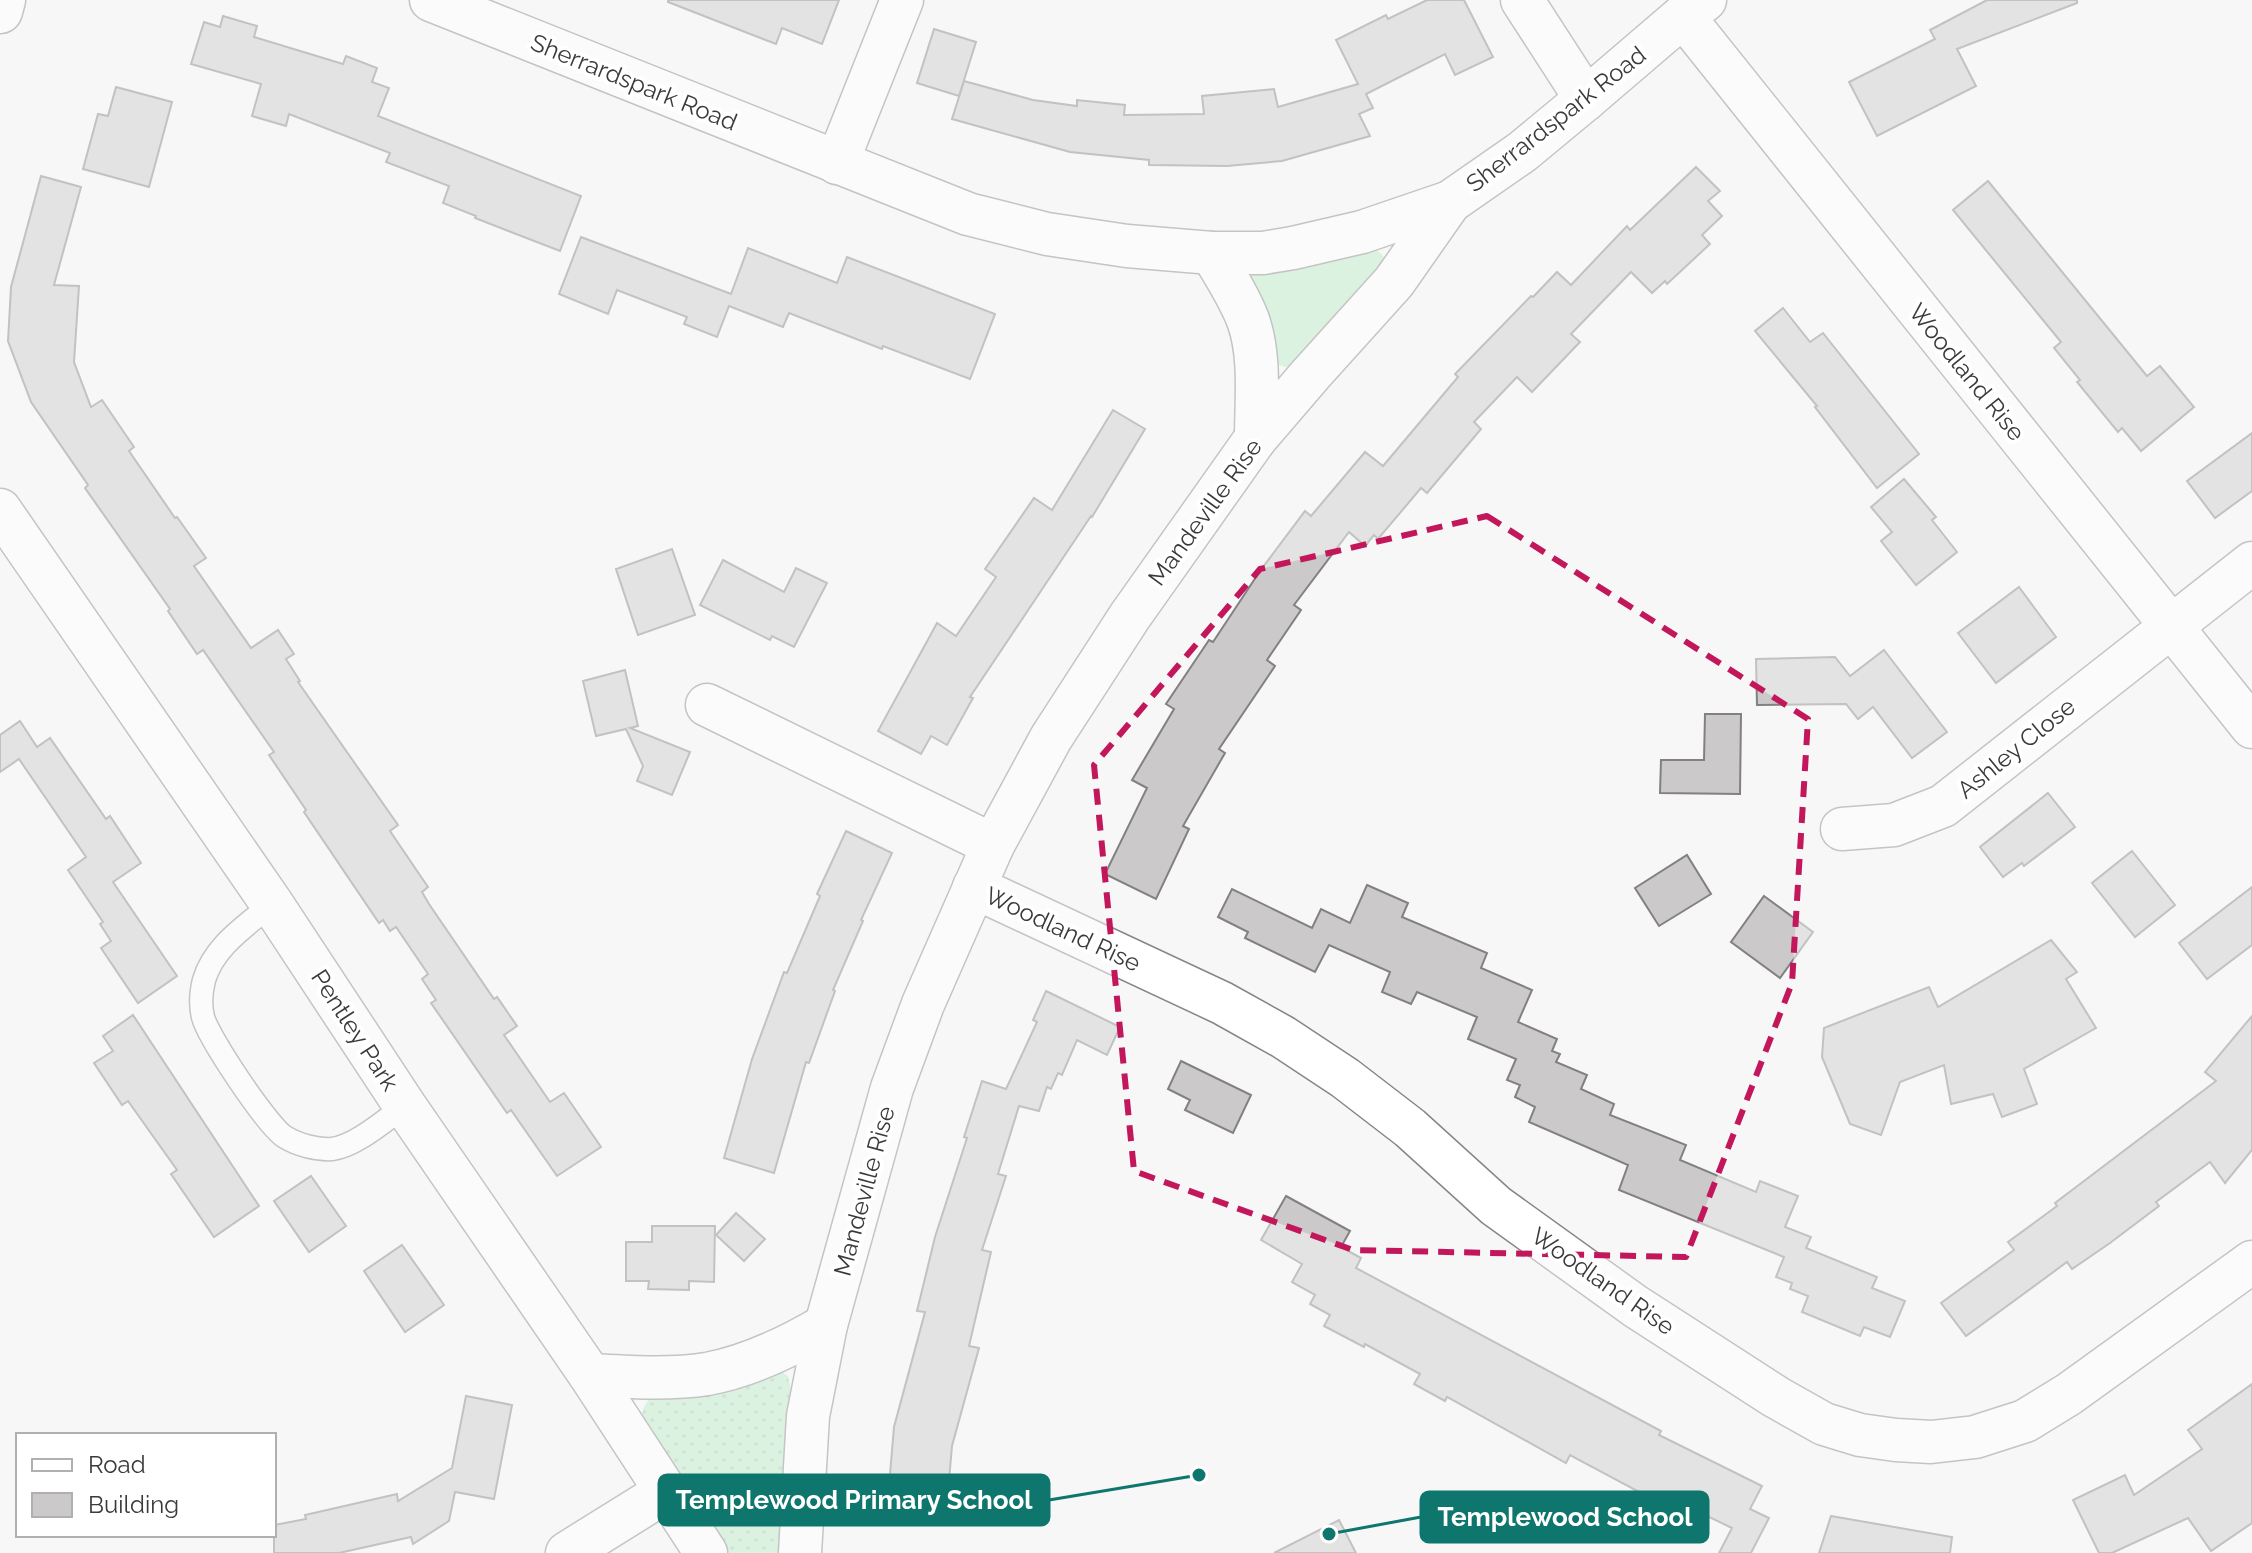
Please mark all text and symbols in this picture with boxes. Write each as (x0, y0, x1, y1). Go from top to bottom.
street label: Sherrardspark Road (527, 27, 741, 137)
street label: Sherrardspark Road (1460, 40, 1652, 198)
street label: Woodland Rise (1903, 298, 2031, 446)
street label: Mandeville Rise (1142, 433, 1268, 591)
street label: Ashley Close (1951, 692, 2081, 804)
street label: Woodland Rise (981, 880, 1145, 978)
street label: Pentley Park (305, 964, 405, 1096)
street label: Mandeville Rise (827, 1103, 901, 1279)
street label: Woodland Rise (1526, 1221, 1680, 1341)
legend (16, 1433, 276, 1537)
text: Road (88, 1450, 146, 1479)
callout: Templewood Primary School (659, 1475, 1049, 1525)
text: Templewood Primary School (675, 1485, 1033, 1515)
text: Building (88, 1490, 179, 1519)
callout: Templewood School (1421, 1492, 1708, 1542)
text: Templewood School (1437, 1502, 1693, 1532)

